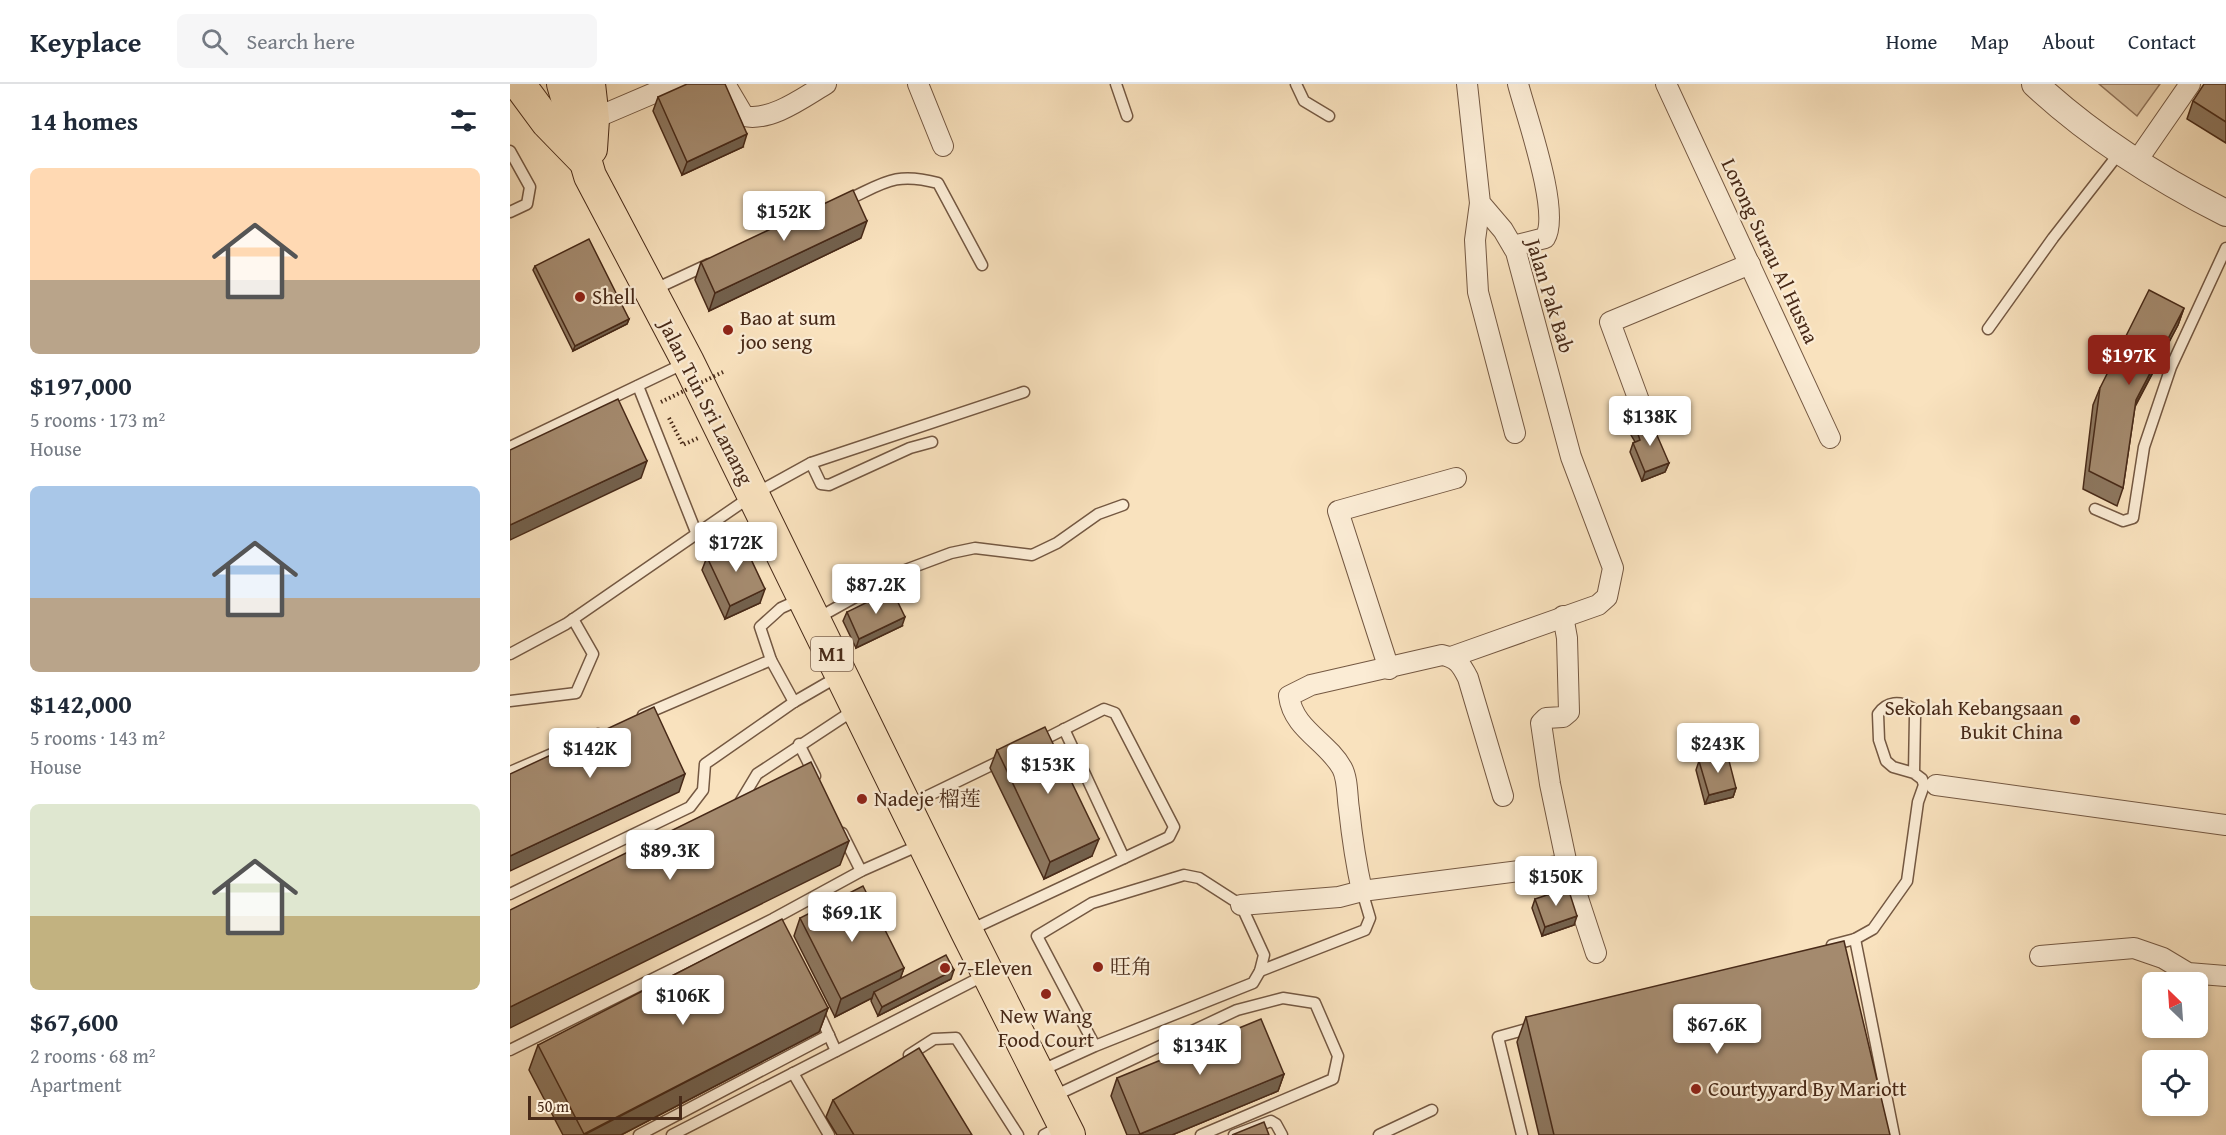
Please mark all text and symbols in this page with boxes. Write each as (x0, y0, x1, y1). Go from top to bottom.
search box (177, 14, 597, 68)
text: Keyplace (30, 21, 141, 62)
icon: search (198, 25, 231, 58)
text: Search here (246, 25, 355, 57)
text: Home (1886, 26, 1937, 57)
text: Map (1970, 26, 2009, 57)
text: About (2042, 26, 2095, 57)
text: Contact (2128, 26, 2196, 57)
text: 14 homes (30, 101, 138, 140)
icon: filters (447, 104, 480, 137)
street label: Lorong Surau Al Husna (1714, 153, 1827, 349)
pin: $152K (742, 191, 826, 242)
text: $152K (757, 196, 811, 225)
icon: home (201, 207, 309, 315)
street label: Jalan Pak Bab (1518, 232, 1583, 357)
place label: Shell (592, 281, 636, 312)
marker: Shell (573, 290, 587, 304)
place label: Bao at sum joo seng (737, 302, 836, 357)
street label: Jalan Tun Sri Lanang (650, 311, 762, 490)
marker: Bao at sum joo seng (721, 323, 735, 337)
pin: $197K (2087, 335, 2171, 386)
text: $197K (2102, 340, 2156, 369)
text: $197,000 (30, 366, 132, 405)
pin: $138K (1608, 396, 1692, 447)
text: $138K (1623, 401, 1677, 430)
text: 5 rooms · 173 m² (30, 405, 165, 434)
text: House (30, 434, 82, 463)
pin: $172K (694, 522, 778, 573)
icon: home (201, 525, 309, 633)
text: $172K (709, 527, 763, 556)
pin: $87.2K (827, 564, 925, 615)
text: $87.2K (846, 569, 906, 598)
road number: M1 (811, 637, 853, 671)
text: $142,000 (30, 684, 132, 723)
place label: Sekolah Kebangsaan Bukit China (1884, 692, 2063, 747)
marker: Sekolah Kebangsaan Bukit China (2068, 713, 2082, 727)
text: 5 rooms · 143 m² (30, 723, 165, 752)
pin: $243K (1676, 723, 1760, 774)
pin: $142K (548, 728, 632, 779)
text: $243K (1691, 728, 1745, 757)
text: $142K (563, 733, 617, 762)
pin: $153K (1006, 744, 1090, 795)
text: $153K (1021, 749, 1075, 778)
text: House (30, 752, 82, 781)
place label: Nadeje 榴莲 (874, 783, 981, 814)
marker: Nadeje 榴莲 (855, 792, 869, 806)
pin: $89.3K (621, 830, 719, 881)
text: $89.3K (640, 835, 700, 864)
icon: home (201, 843, 309, 951)
pin: $150K (1514, 856, 1598, 907)
text: $150K (1529, 861, 1583, 890)
pin: $69.1K (803, 892, 901, 943)
text: $69.1K (822, 897, 882, 926)
place label: 旺角 (1110, 951, 1152, 982)
place label: 7-Eleven (957, 952, 1033, 983)
marker: 旺角 (1091, 960, 1105, 974)
marker: 7-Eleven (938, 961, 952, 975)
north arrow (2142, 972, 2208, 1038)
map controls (2142, 972, 2208, 1116)
pin: $106K (641, 975, 725, 1026)
text: $106K (656, 980, 710, 1009)
marker: New Wang Food Court (1039, 987, 1053, 1001)
place label: New Wang Food Court (998, 1000, 1095, 1055)
text: $67,600 (30, 1002, 118, 1041)
pin: $67.6K (1668, 1004, 1766, 1055)
text: $67.6K (1687, 1009, 1747, 1038)
pin: $134K (1158, 1025, 1242, 1076)
text: $134K (1173, 1030, 1227, 1059)
text: 2 rooms · 68 m² (30, 1041, 156, 1070)
button: locate (2142, 1050, 2208, 1116)
text: Apartment (30, 1070, 122, 1099)
place label: Courtyyard By Mariott (1708, 1073, 1907, 1104)
marker: Courtyyard By Mariott (1689, 1082, 1703, 1096)
scale bar (528, 1093, 682, 1120)
text: 50 m (537, 1094, 569, 1118)

